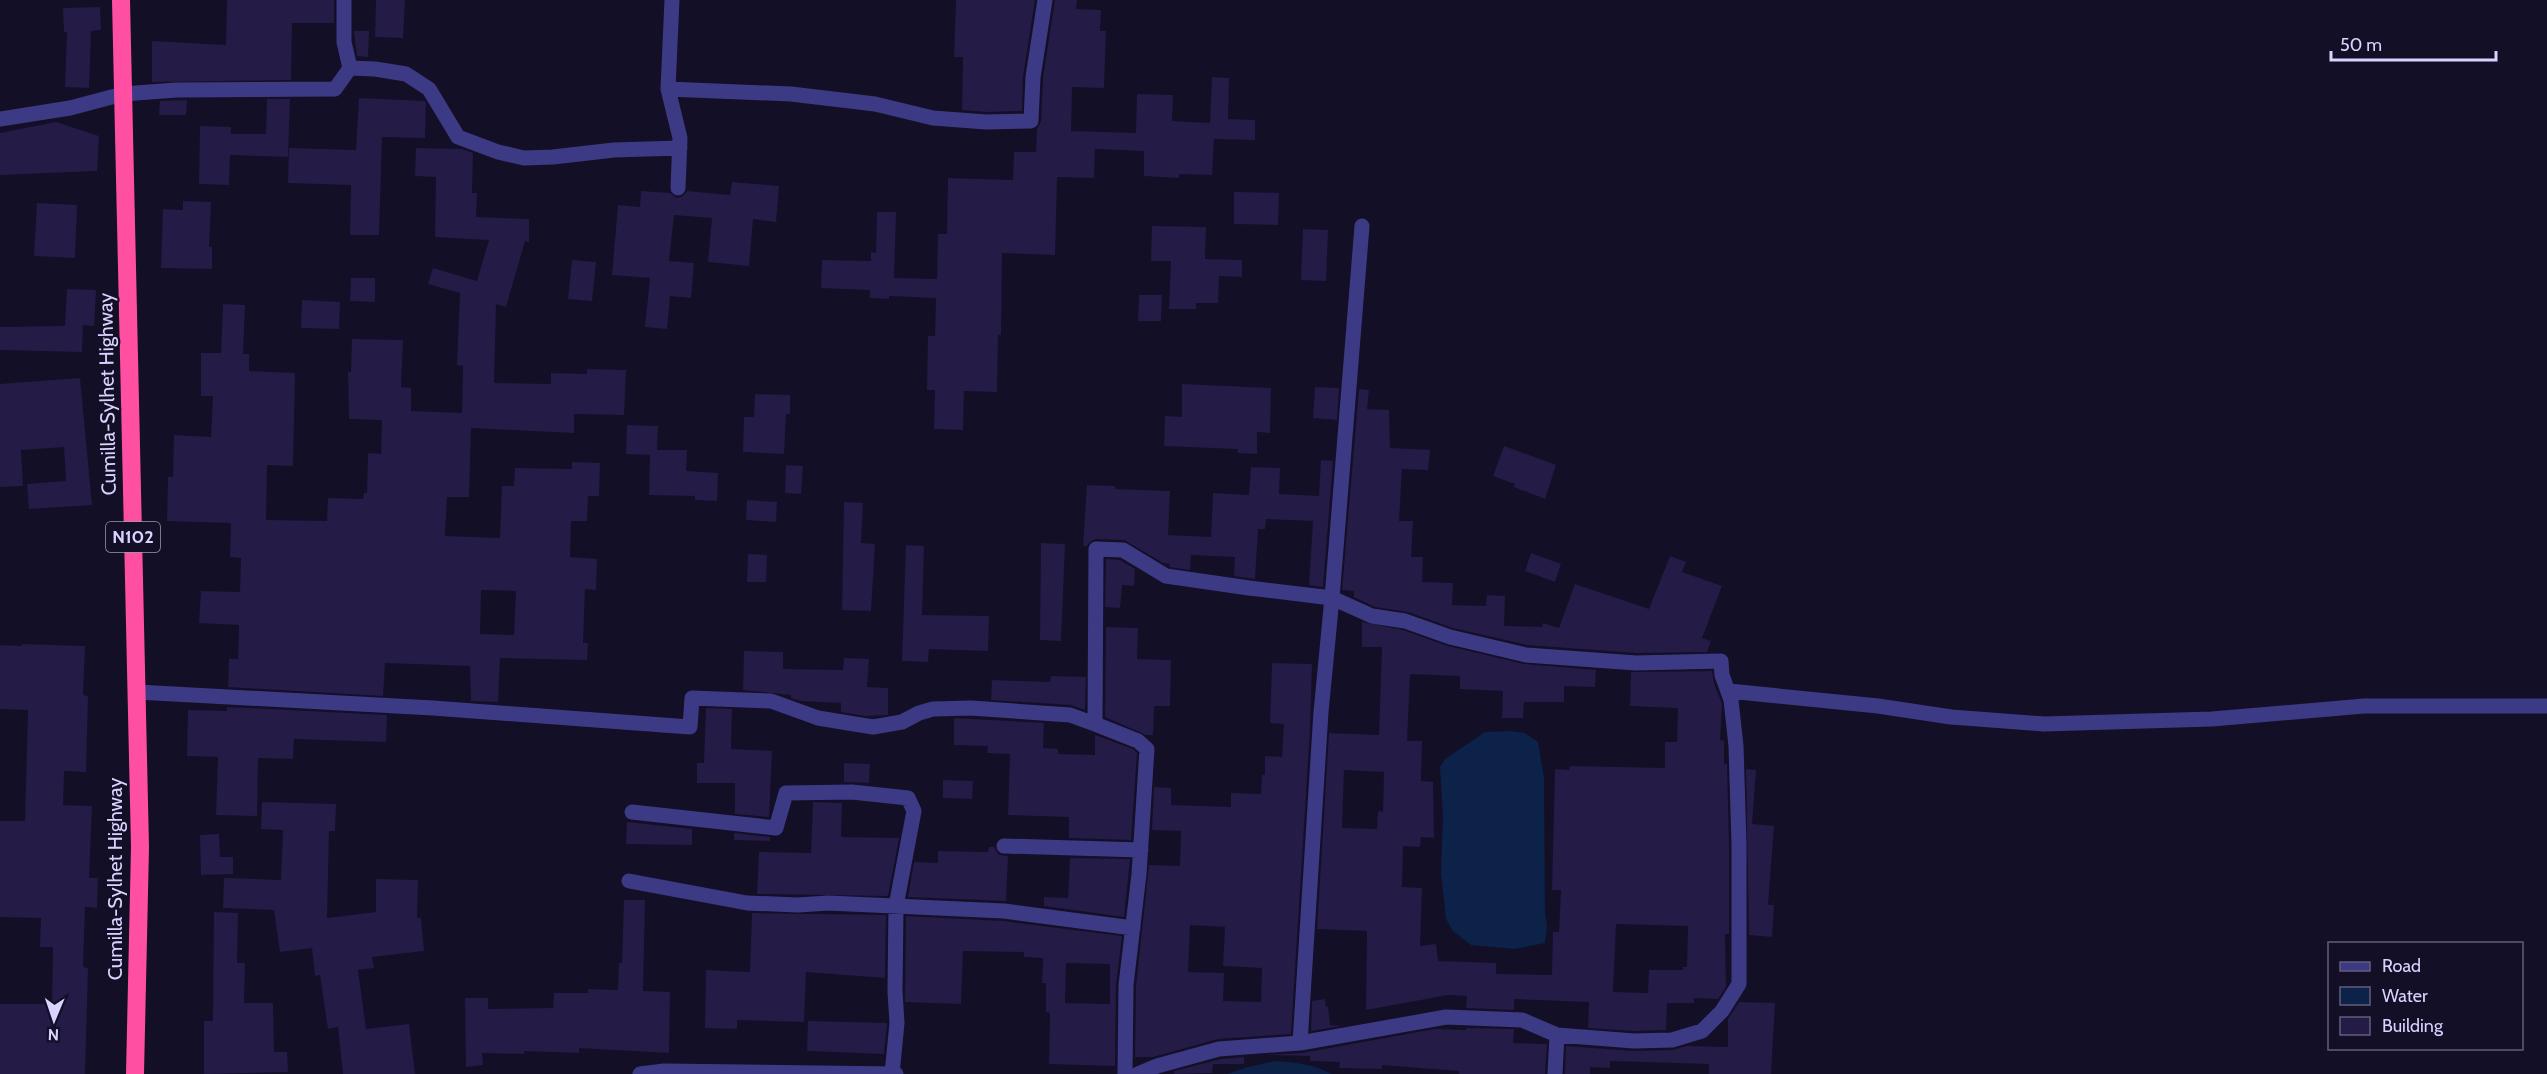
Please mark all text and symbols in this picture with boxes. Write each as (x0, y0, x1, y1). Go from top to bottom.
scale bar (2331, 24, 2496, 62)
text: 50 m (2340, 34, 2382, 56)
street label: Cumilla-Sylhet Highway (93, 293, 121, 495)
road number: N102 (106, 522, 160, 552)
street label: Cumilla-Sylhet Highway (103, 778, 127, 980)
legend (2328, 942, 2523, 1050)
text: Road (2382, 955, 2421, 977)
text: Water (2382, 985, 2428, 1007)
north arrow (24, 990, 84, 1050)
text: Building (2382, 1015, 2444, 1037)
text: N (48, 1025, 59, 1044)

